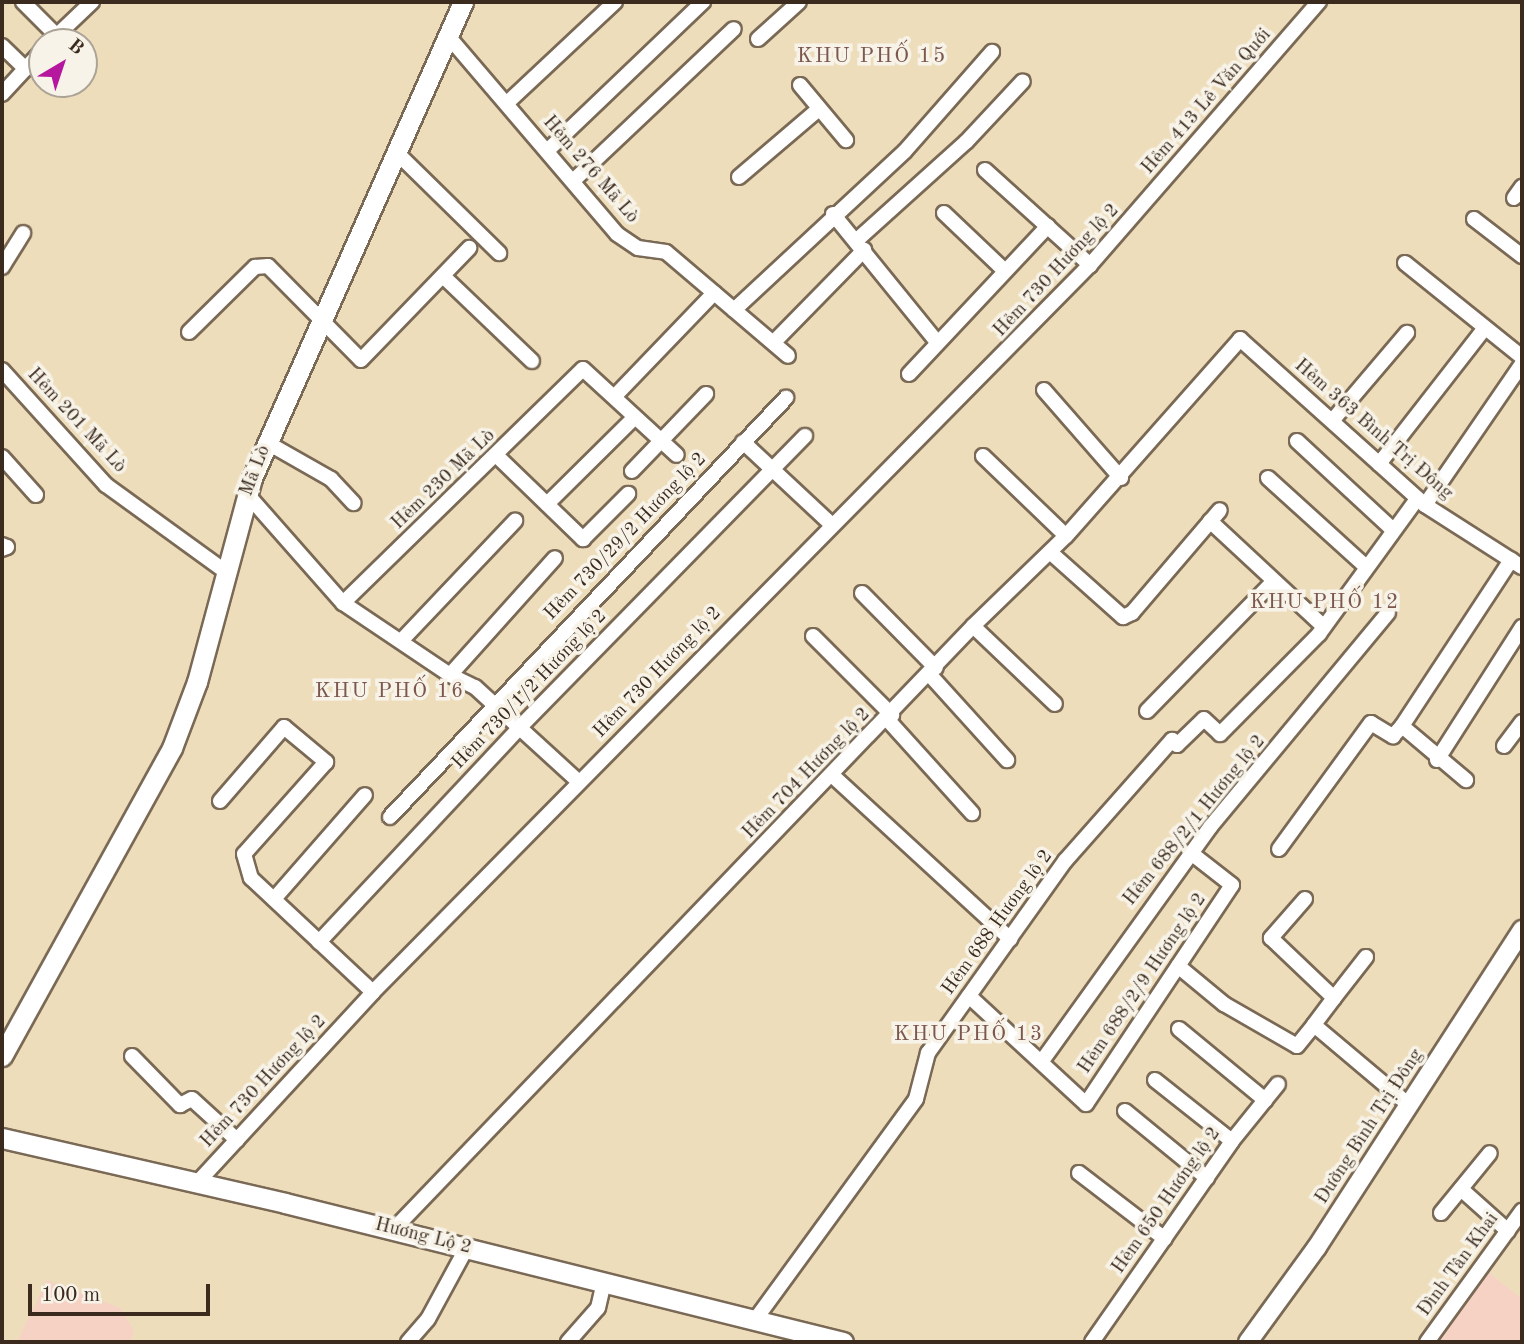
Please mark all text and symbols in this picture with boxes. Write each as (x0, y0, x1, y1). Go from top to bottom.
street label: Hẻm 413 Lê Văn Quới (1137, 24, 1277, 180)
north arrow (28, 28, 98, 98)
text: B (64, 36, 86, 59)
district label: KHU PHỐ 15 (798, 44, 946, 70)
street label: Hẻm 276 Mã Lò (537, 111, 643, 229)
street label: Hẻm 730 Hương lộ 2 (989, 200, 1125, 342)
street label: Hẻm 363 Bình Trị Đông (1289, 355, 1457, 505)
street label: Hẻm 201 Mã Lò (22, 364, 130, 478)
street label: Hẻm 230 Mã Lò (387, 425, 501, 535)
street label: Mã Lò (236, 442, 276, 500)
street label: Hẻm 730/29/2 Hương lộ 2 (540, 449, 712, 625)
district label: KHU PHỐ 12 (1251, 590, 1399, 616)
street label: Hẻm 730 Hương lộ 2 (589, 603, 727, 743)
street label: Hẻm 730/1/2 Hương lộ 2 (448, 606, 612, 774)
district label: KHU PHỐ 16 (316, 679, 464, 705)
street label: Hẻm 704 Hương lộ 2 (738, 704, 876, 844)
street label: Hẻm 688/2/1 Hương lộ 2 (1119, 731, 1271, 911)
street label: Hẻm 688 Hương lộ 2 (938, 846, 1058, 1000)
street label: Hẻm 688/2/9 Hương lộ 2 (1074, 889, 1212, 1079)
street label: Hẻm 730 Hương lộ 2 (196, 1011, 332, 1153)
district label: KHU PHỐ 13 (895, 1022, 1043, 1048)
street label: Đường Bình Trị Đông (1311, 1045, 1429, 1209)
street label: Hẻm 650 Hương lộ 2 (1108, 1123, 1226, 1279)
street label: Đình Tân Khai (1414, 1209, 1504, 1321)
street label: Hương Lộ 2 (372, 1214, 474, 1260)
scale bar (32, 1270, 214, 1314)
text: 100 m (41, 1285, 100, 1306)

